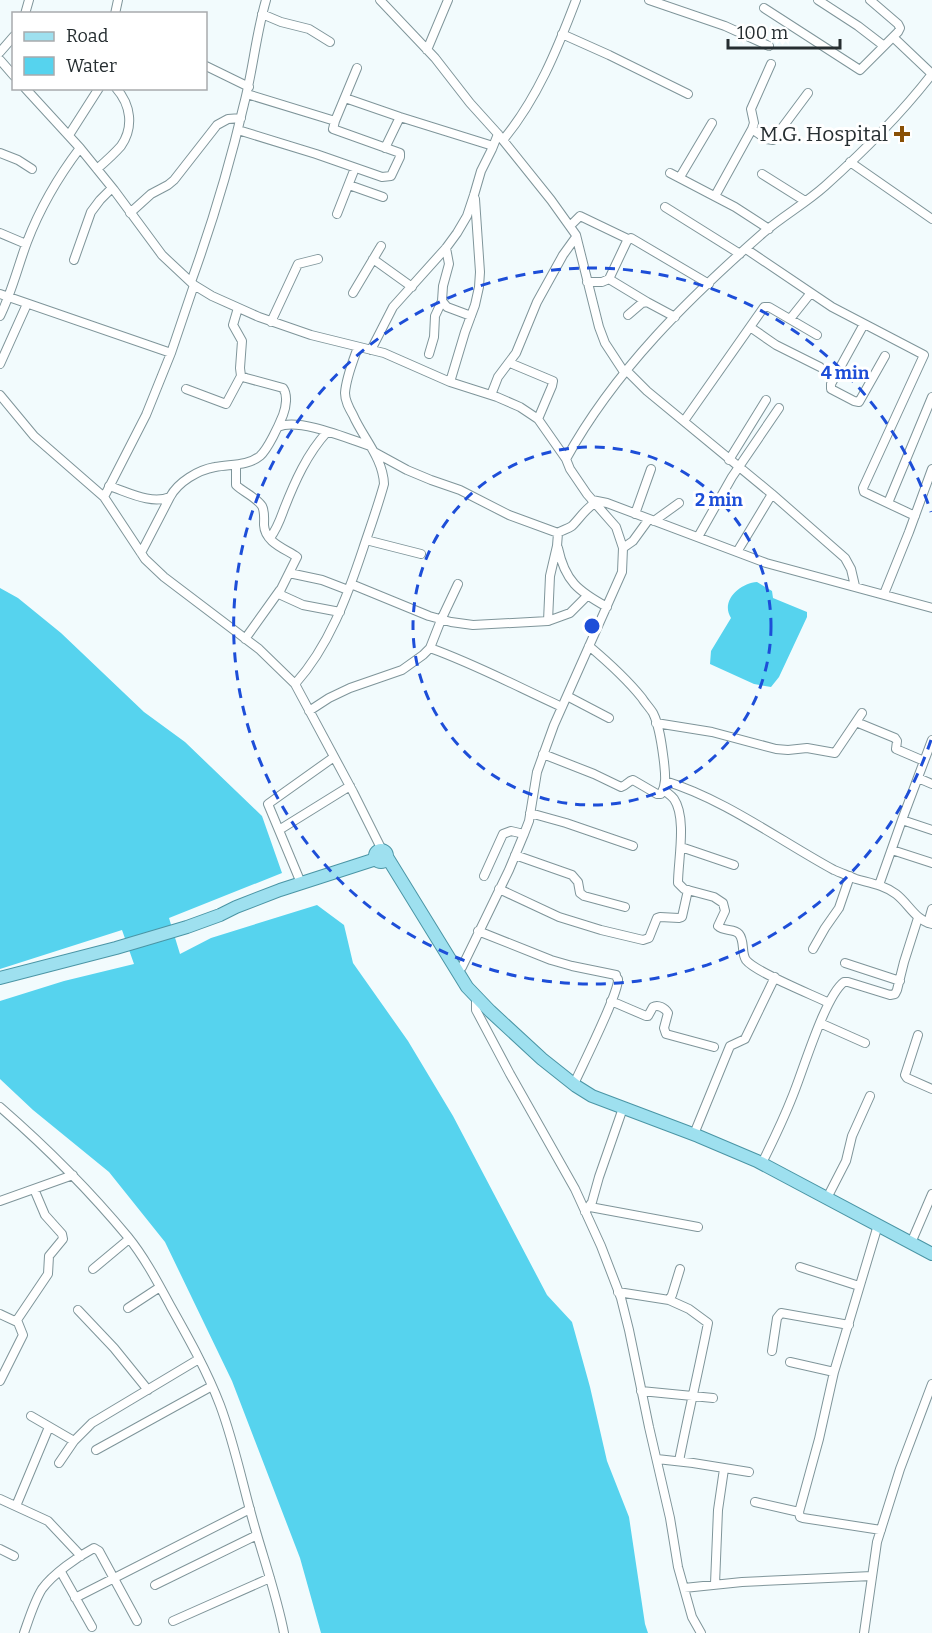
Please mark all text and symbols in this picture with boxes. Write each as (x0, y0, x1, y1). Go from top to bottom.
legend (12, 12, 207, 90)
scale bar (728, 12, 840, 50)
text: 100 m (737, 22, 788, 44)
text: Road (66, 25, 109, 47)
text: Water (66, 55, 117, 77)
place label: M.G. Hospital (759, 121, 888, 147)
marker: M.G. Hospital (893, 125, 911, 143)
text: 4 min (821, 362, 870, 384)
text: 2 min (695, 489, 743, 511)
centre of rings (582, 616, 602, 636)

